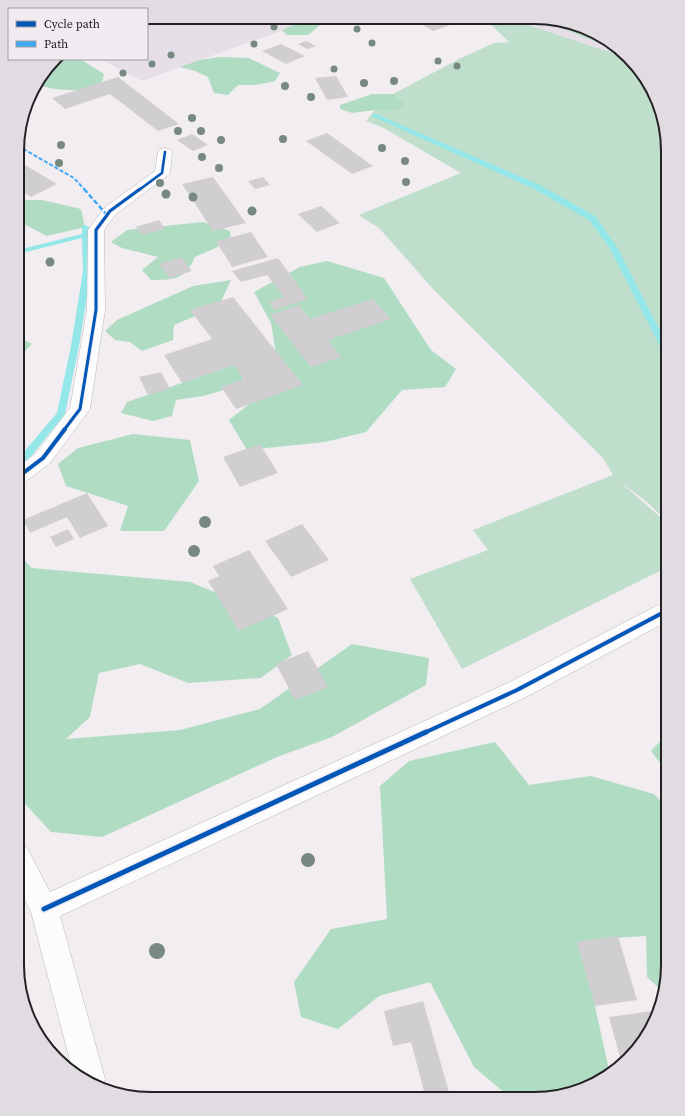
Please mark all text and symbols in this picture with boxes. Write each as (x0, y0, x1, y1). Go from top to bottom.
legend (8, 8, 148, 60)
text: Cycle path (44, 16, 100, 32)
text: Path (44, 36, 68, 52)

